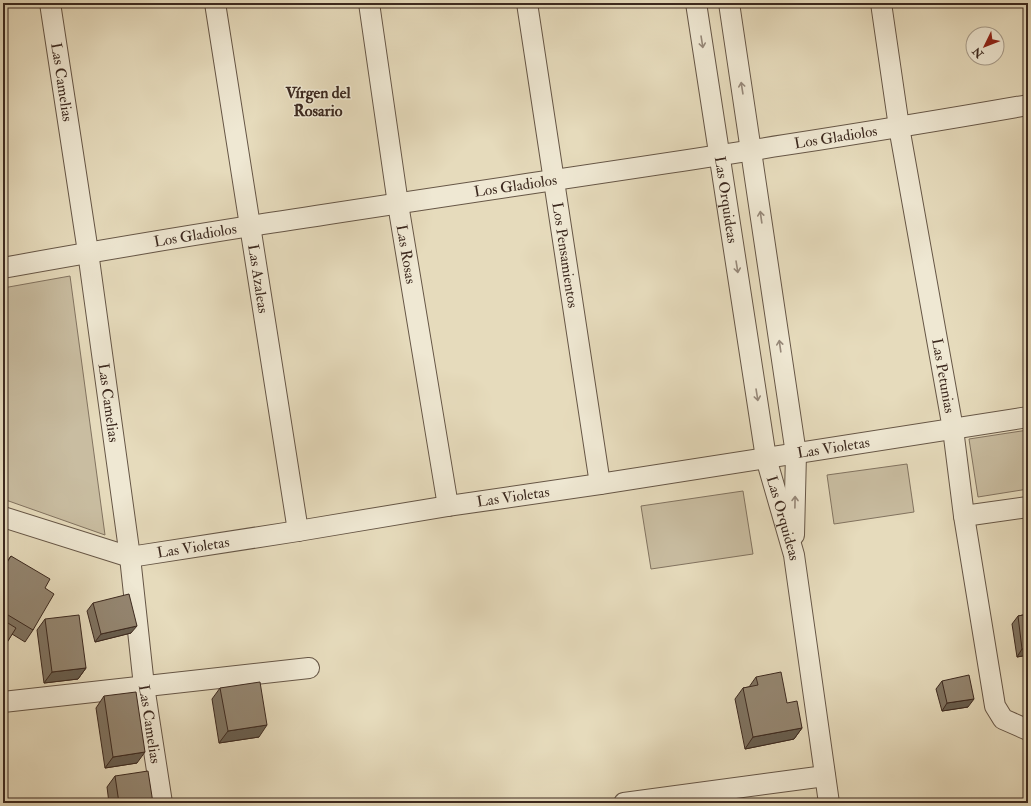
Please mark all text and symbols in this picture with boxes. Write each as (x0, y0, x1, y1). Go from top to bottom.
north arrow (965, 26, 1005, 66)
one-way arrow (698, 35, 706, 48)
street label: Las Camelias (46, 41, 77, 123)
text: N (969, 44, 987, 61)
one-way arrow (738, 82, 746, 95)
district label: Vírgen del Rosario (284, 83, 351, 121)
street label: Los Gladiolos (793, 122, 879, 153)
street label: Las Orquideas (710, 155, 742, 245)
street label: Los Gladiolos (473, 171, 558, 202)
street label: Los Pensamientos (547, 201, 582, 309)
one-way arrow (757, 211, 765, 224)
street label: Los Gladiolos (152, 219, 238, 252)
street label: Las Rosas (392, 223, 420, 285)
street label: Las Azaleas (243, 243, 273, 315)
one-way arrow (733, 260, 741, 273)
street label: Las Petunias (927, 337, 959, 415)
one-way arrow (776, 339, 784, 352)
street label: Las Camelias (93, 362, 123, 443)
one-way arrow (753, 388, 761, 401)
street label: Las Violetas (796, 433, 871, 463)
street label: Las Orquideas (762, 474, 804, 562)
street label: Las Violetas (476, 482, 551, 512)
one-way arrow (791, 496, 799, 509)
street label: Las Violetas (156, 533, 231, 563)
street label: Las Camelias (134, 683, 165, 765)

